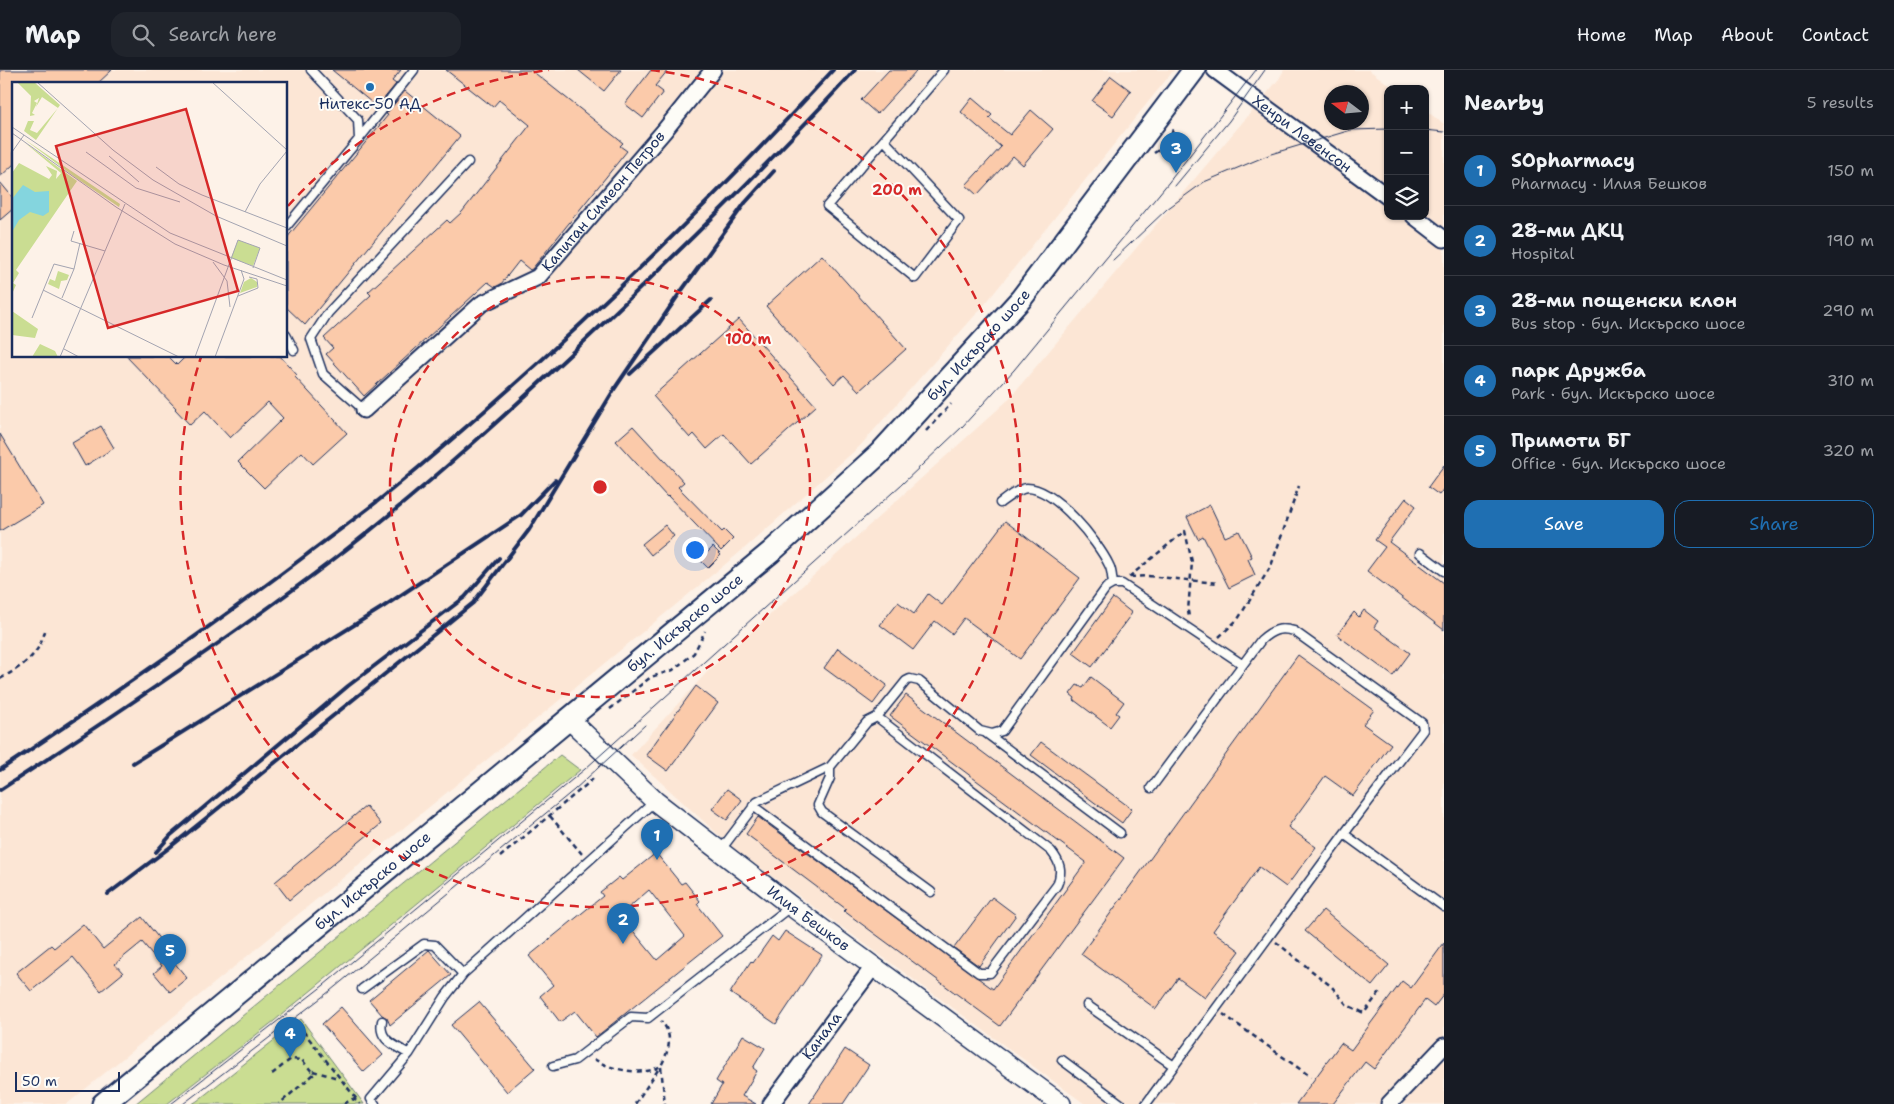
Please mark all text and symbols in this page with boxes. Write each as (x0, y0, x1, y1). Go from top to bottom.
search box (111, 12, 461, 57)
text: Map (25, 19, 81, 51)
icon: search (129, 21, 157, 49)
text: Search here (169, 22, 277, 47)
text: Home (1577, 23, 1626, 47)
text: Map (1654, 23, 1693, 47)
text: About (1721, 23, 1774, 47)
text: Contact (1802, 23, 1869, 47)
marker: Нитекс-50 АД (364, 81, 376, 93)
inset map (12, 82, 288, 358)
north arrow (1324, 85, 1369, 130)
map controls (1384, 85, 1429, 220)
button: + (1384, 85, 1429, 130)
text: Nearby (1464, 89, 1544, 117)
street label: Хенри Левенсон (1248, 91, 1356, 177)
text: 5 results (1807, 92, 1874, 113)
place label: Нитекс-50 АД (319, 94, 422, 114)
street label: Капитан Симеон Петров (537, 127, 670, 276)
button: − (1384, 130, 1429, 175)
pin: 3 (1160, 132, 1192, 173)
text: SOpharmacy (1511, 148, 1635, 173)
text: 1 (1476, 160, 1484, 181)
text: 150 m (1827, 160, 1874, 181)
text: Pharmacy · Илия Бешков (1511, 173, 1707, 194)
button: layers (1384, 175, 1429, 220)
text: 200 m (872, 180, 922, 200)
text: 28-ми ДКЦ (1511, 218, 1624, 243)
text: 2 (1474, 230, 1486, 251)
text: 190 m (1827, 230, 1874, 251)
text: Hospital (1511, 243, 1574, 264)
street label: бул. Искърско шосе (922, 285, 1035, 405)
text: 28-ми пощенски клон (1511, 288, 1737, 313)
text: 3 (1474, 300, 1486, 321)
text: 290 m (1822, 300, 1874, 321)
text: Bus stop · бул. Искърско шосе (1511, 313, 1746, 334)
text: 100 m (725, 329, 771, 349)
text: парк Дружба (1511, 358, 1646, 383)
text: 4 (1474, 370, 1486, 391)
text: 310 m (1827, 370, 1874, 391)
text: Park · бул. Искърско шосе (1511, 383, 1715, 404)
text: Примоти БГ (1511, 428, 1631, 453)
text: 5 (1475, 440, 1485, 461)
text: 320 m (1823, 440, 1874, 461)
text: Office · бул. Искърско шосе (1511, 453, 1726, 474)
centre of rings (591, 478, 609, 496)
button: Save (1464, 500, 1664, 548)
button: Share (1674, 500, 1874, 548)
your location (682, 537, 708, 563)
street label: бул. Искърско шосе (623, 569, 747, 677)
pin: 1 (641, 819, 673, 860)
street label: бул. Искърско шосе (311, 827, 435, 935)
street label: Илия Бешков (763, 881, 854, 956)
pin: 2 (607, 903, 639, 944)
pin: 5 (154, 934, 186, 975)
street label: Канала (797, 1007, 846, 1064)
pin: 4 (274, 1017, 306, 1058)
scale bar (15, 1069, 120, 1092)
text: 50 m (22, 1072, 57, 1090)

